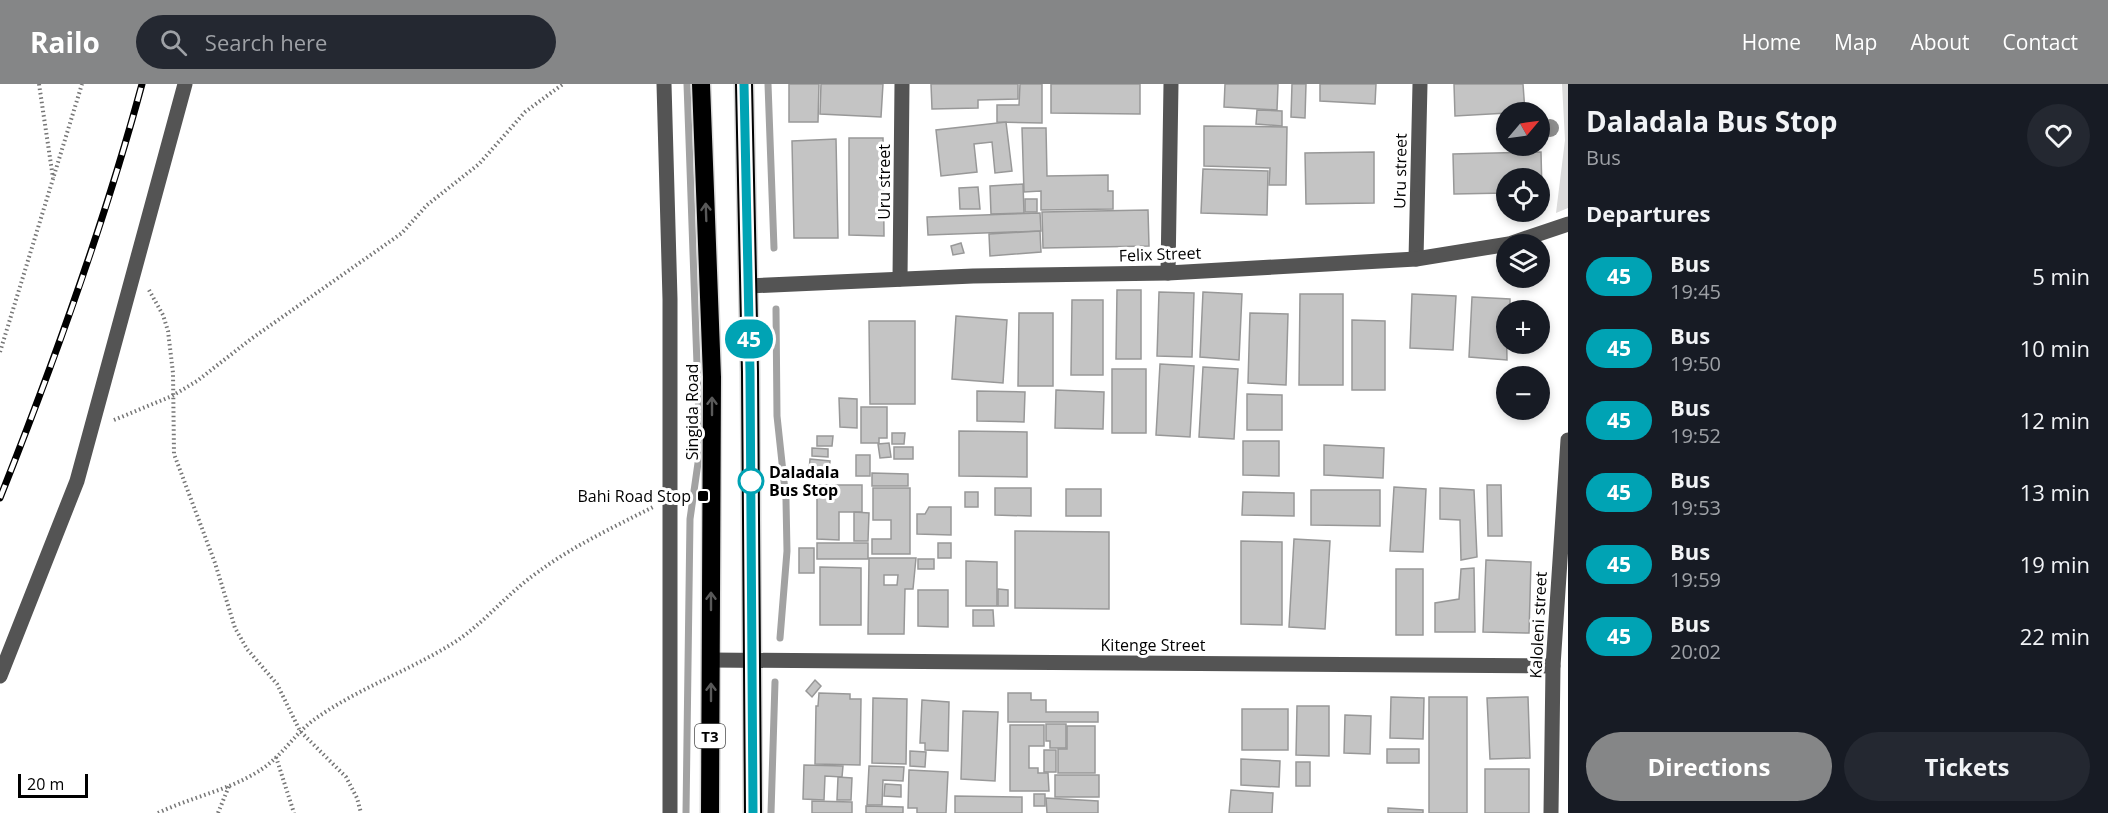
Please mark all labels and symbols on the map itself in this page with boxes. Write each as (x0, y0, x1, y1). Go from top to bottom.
north arrow (1496, 102, 1550, 156)
street label: Uru street (1388, 133, 1412, 209)
street label: Uru street (873, 144, 895, 220)
one-way arrow (700, 202, 711, 222)
street label: Felix Street (1118, 242, 1202, 266)
line badge: 45 (722, 320, 776, 358)
street label: Singida Road (681, 364, 703, 460)
one-way arrow (706, 397, 718, 417)
place label: Daladala Bus Stop (769, 461, 839, 501)
marker: Daladala Bus Stop (738, 468, 764, 494)
place label: Bahi Road Stop (578, 485, 691, 507)
marker: Bahi Road Stop (696, 489, 710, 503)
street label: Kaloleni street (1524, 571, 1552, 679)
one-way arrow (705, 592, 717, 612)
street label: Kitenge Street (1101, 634, 1206, 656)
one-way arrow (705, 682, 717, 702)
road number: T3 (695, 724, 725, 748)
scale bar (18, 771, 88, 798)

